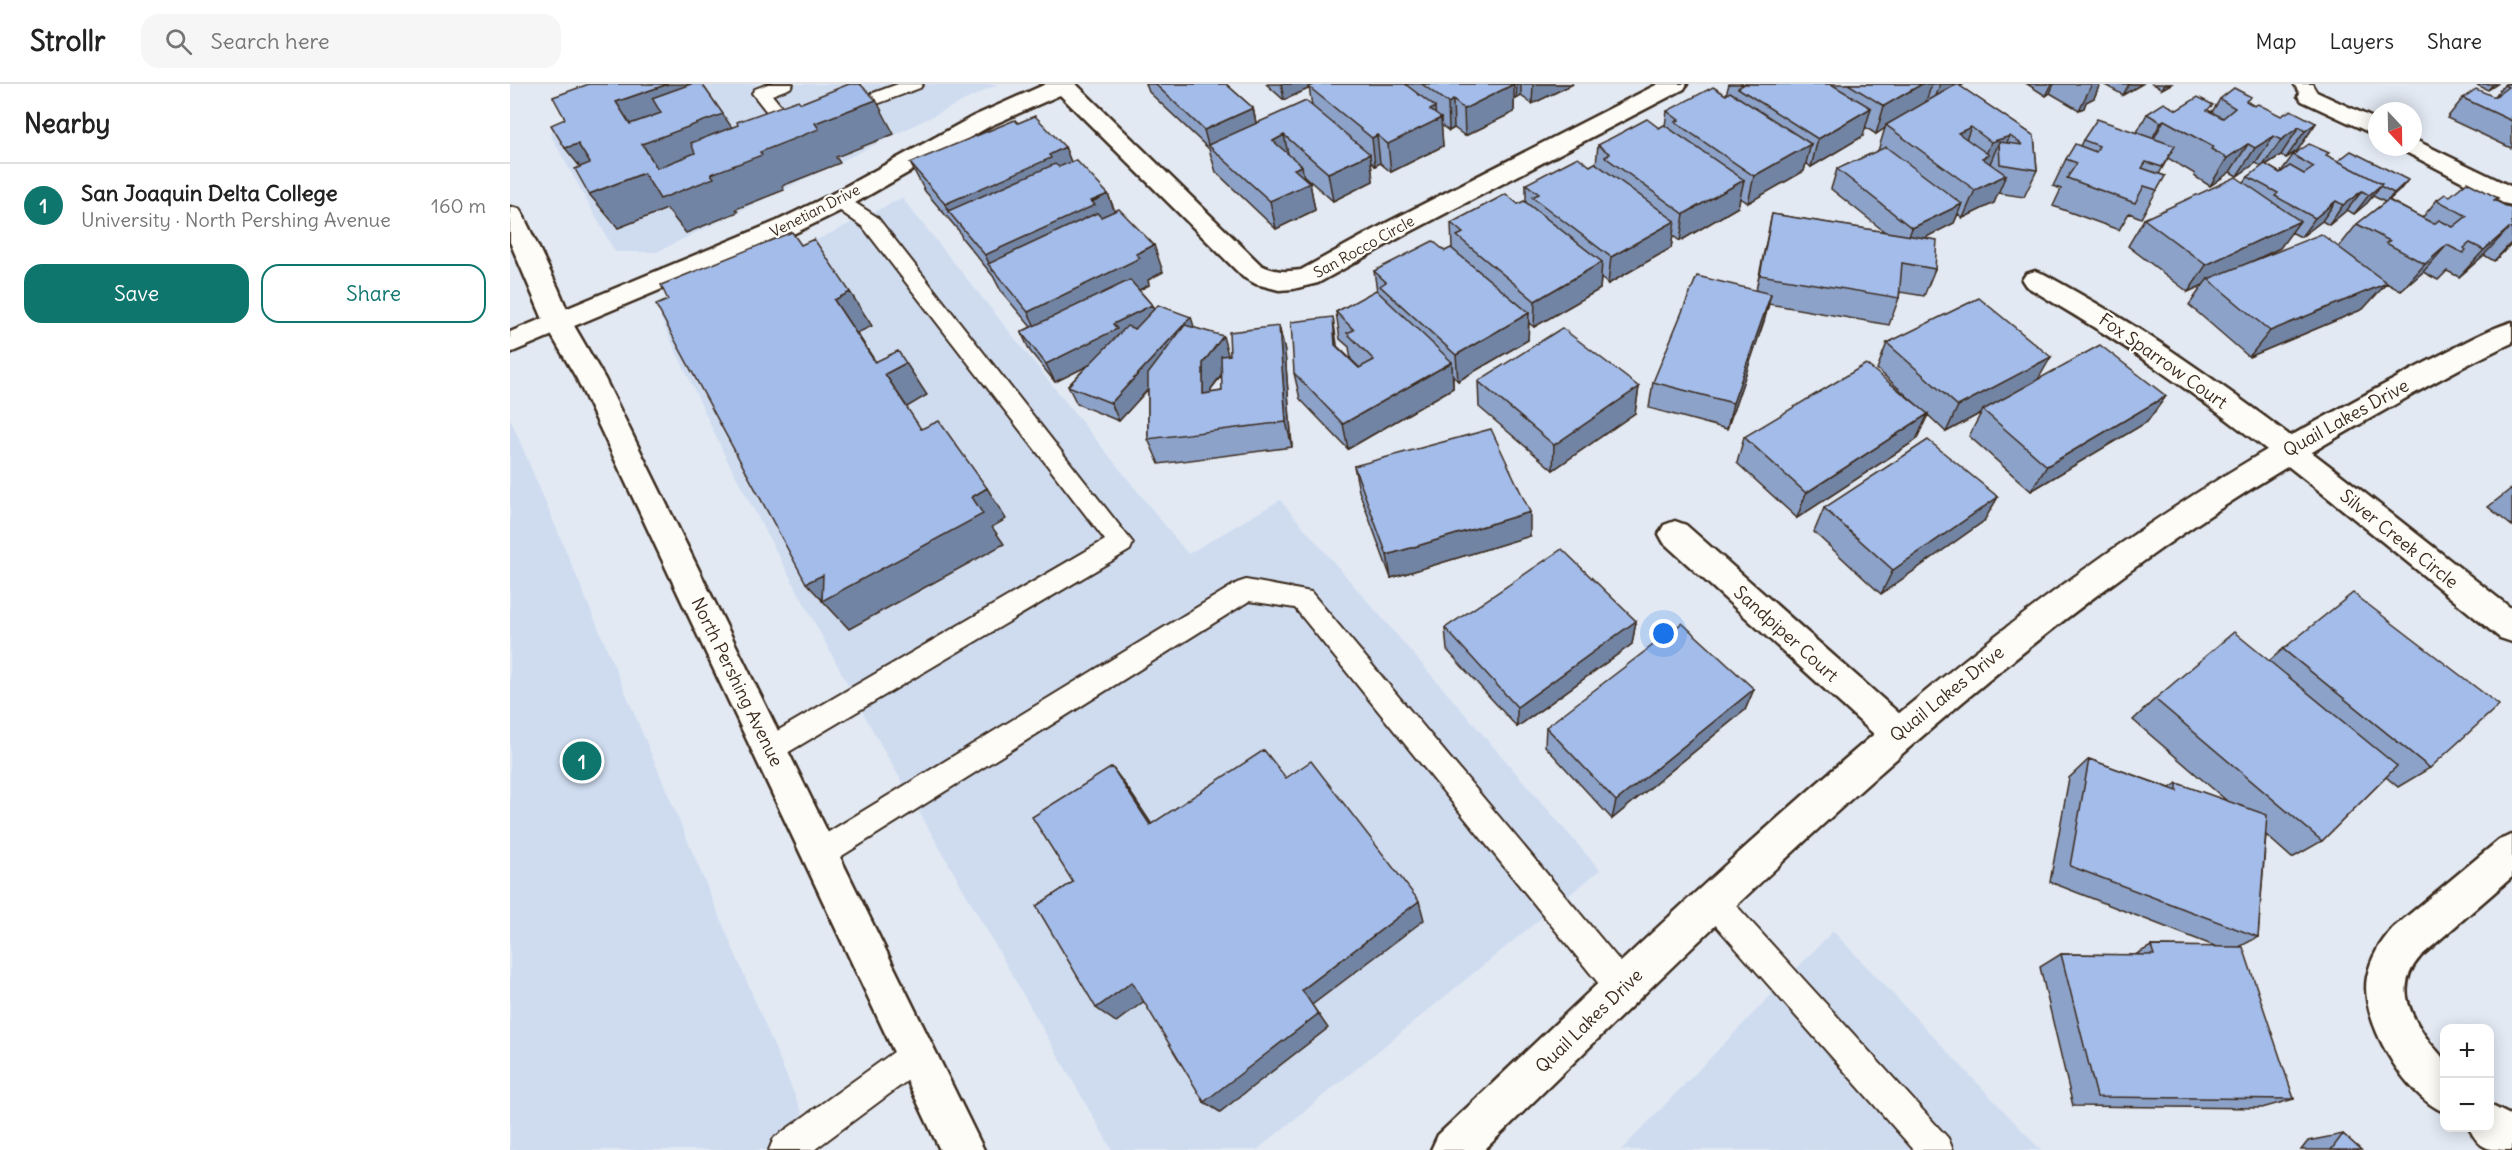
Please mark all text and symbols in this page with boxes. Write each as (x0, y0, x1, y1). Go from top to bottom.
search box (141, 14, 561, 68)
text: Strollr (30, 23, 105, 59)
icon: search (162, 25, 195, 58)
text: Search here (210, 27, 330, 55)
text: Map (2256, 28, 2296, 55)
text: Layers (2329, 28, 2394, 55)
text: Share (2427, 28, 2482, 55)
north arrow (2368, 102, 2422, 156)
text: Nearby (24, 107, 110, 140)
text: San Joaquin Delta College (81, 179, 338, 207)
street label: Venetian Drive (767, 180, 863, 241)
text: 1 (40, 193, 47, 218)
text: 160 m (431, 193, 486, 218)
text: University · North Pershing Avenue (81, 207, 391, 232)
street label: San Rocco Circle (1310, 211, 1417, 282)
button: Save (24, 264, 249, 323)
button: Share (261, 264, 486, 323)
street label: Fox Sparrow Court (2095, 308, 2232, 414)
street label: Quail Lakes Drive (2279, 373, 2413, 462)
street label: Silver Creek Circle (2336, 484, 2463, 593)
street label: Sandpiper Court (1729, 581, 1843, 687)
street label: North Pershing Avenue (686, 593, 788, 770)
your location (1649, 619, 1678, 648)
street label: Quail Lakes Drive (1885, 641, 2008, 747)
pin: 1 (562, 738, 602, 784)
street label: Quail Lakes Drive (1530, 964, 1647, 1078)
map controls (2440, 1024, 2494, 1132)
button: + (2440, 1024, 2494, 1078)
button: − (2440, 1078, 2494, 1132)

